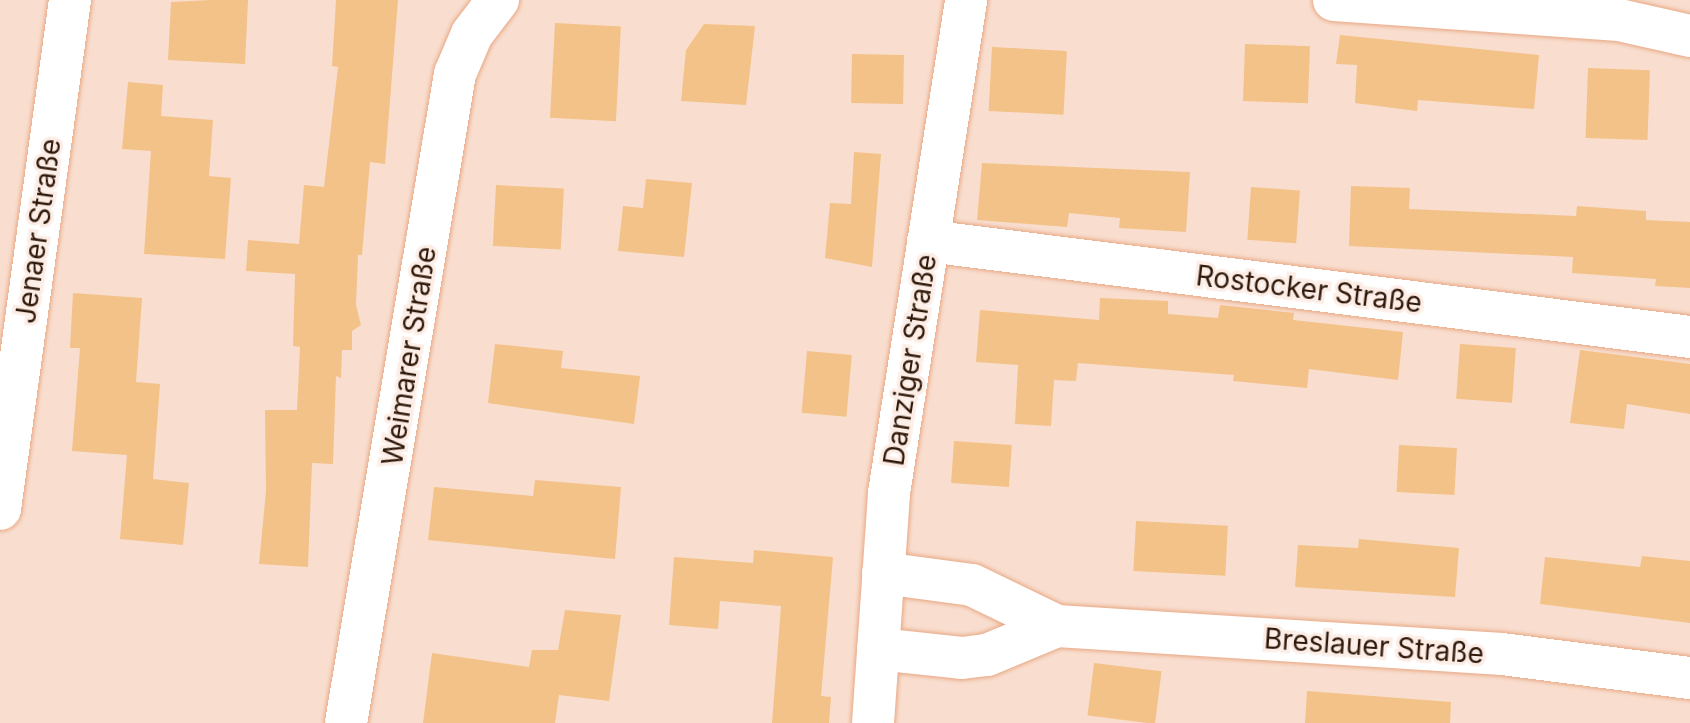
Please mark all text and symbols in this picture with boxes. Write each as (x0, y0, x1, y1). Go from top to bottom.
street label: Jenaer Straße (8, 136, 68, 326)
street label: Weimarer Straße (375, 244, 443, 468)
street label: Danziger Straße (877, 252, 943, 468)
street label: Rostocker Straße (1194, 258, 1424, 320)
street label: Breslauer Straße (1263, 622, 1485, 670)

